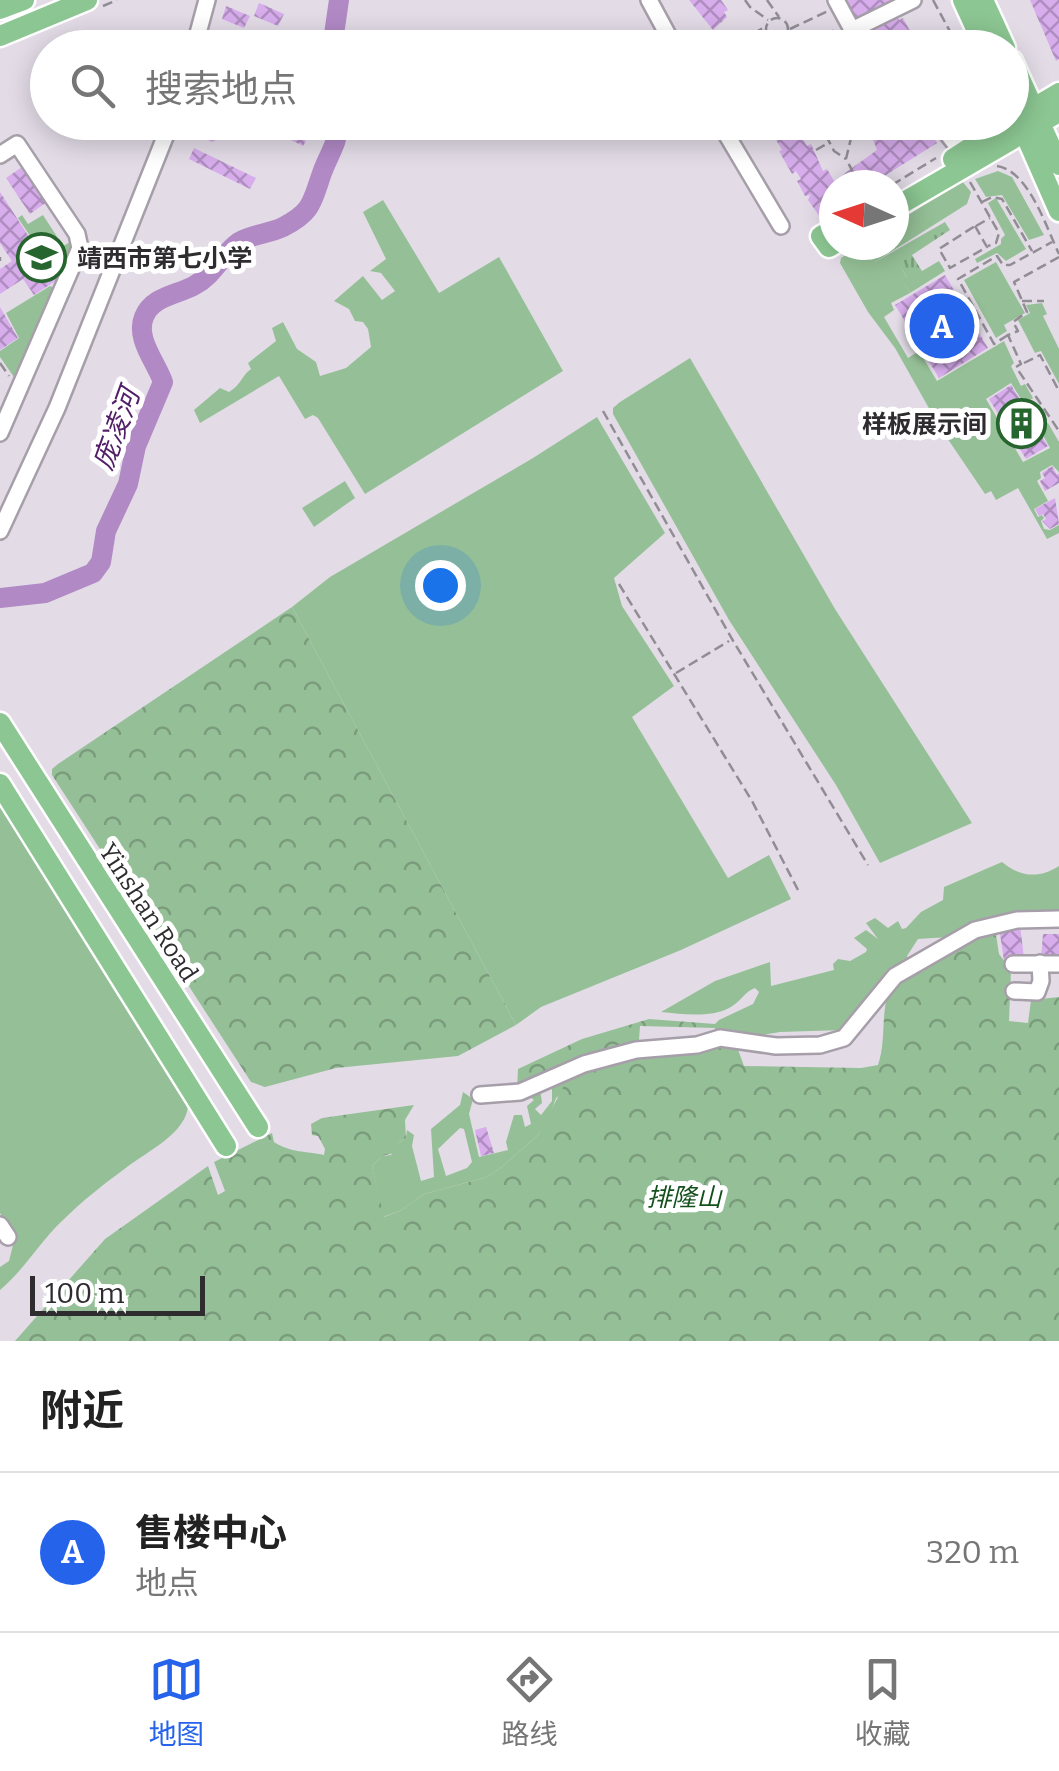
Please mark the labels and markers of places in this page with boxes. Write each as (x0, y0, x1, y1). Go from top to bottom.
school or university icon: 靖西市第七小学 (16, 232, 68, 284)
place label: 靖西市第七小学 (77, 244, 252, 274)
pin: A (910, 288, 974, 364)
building icon: 样板展示间 (996, 398, 1048, 450)
place label: 样板展示间 (862, 410, 987, 440)

